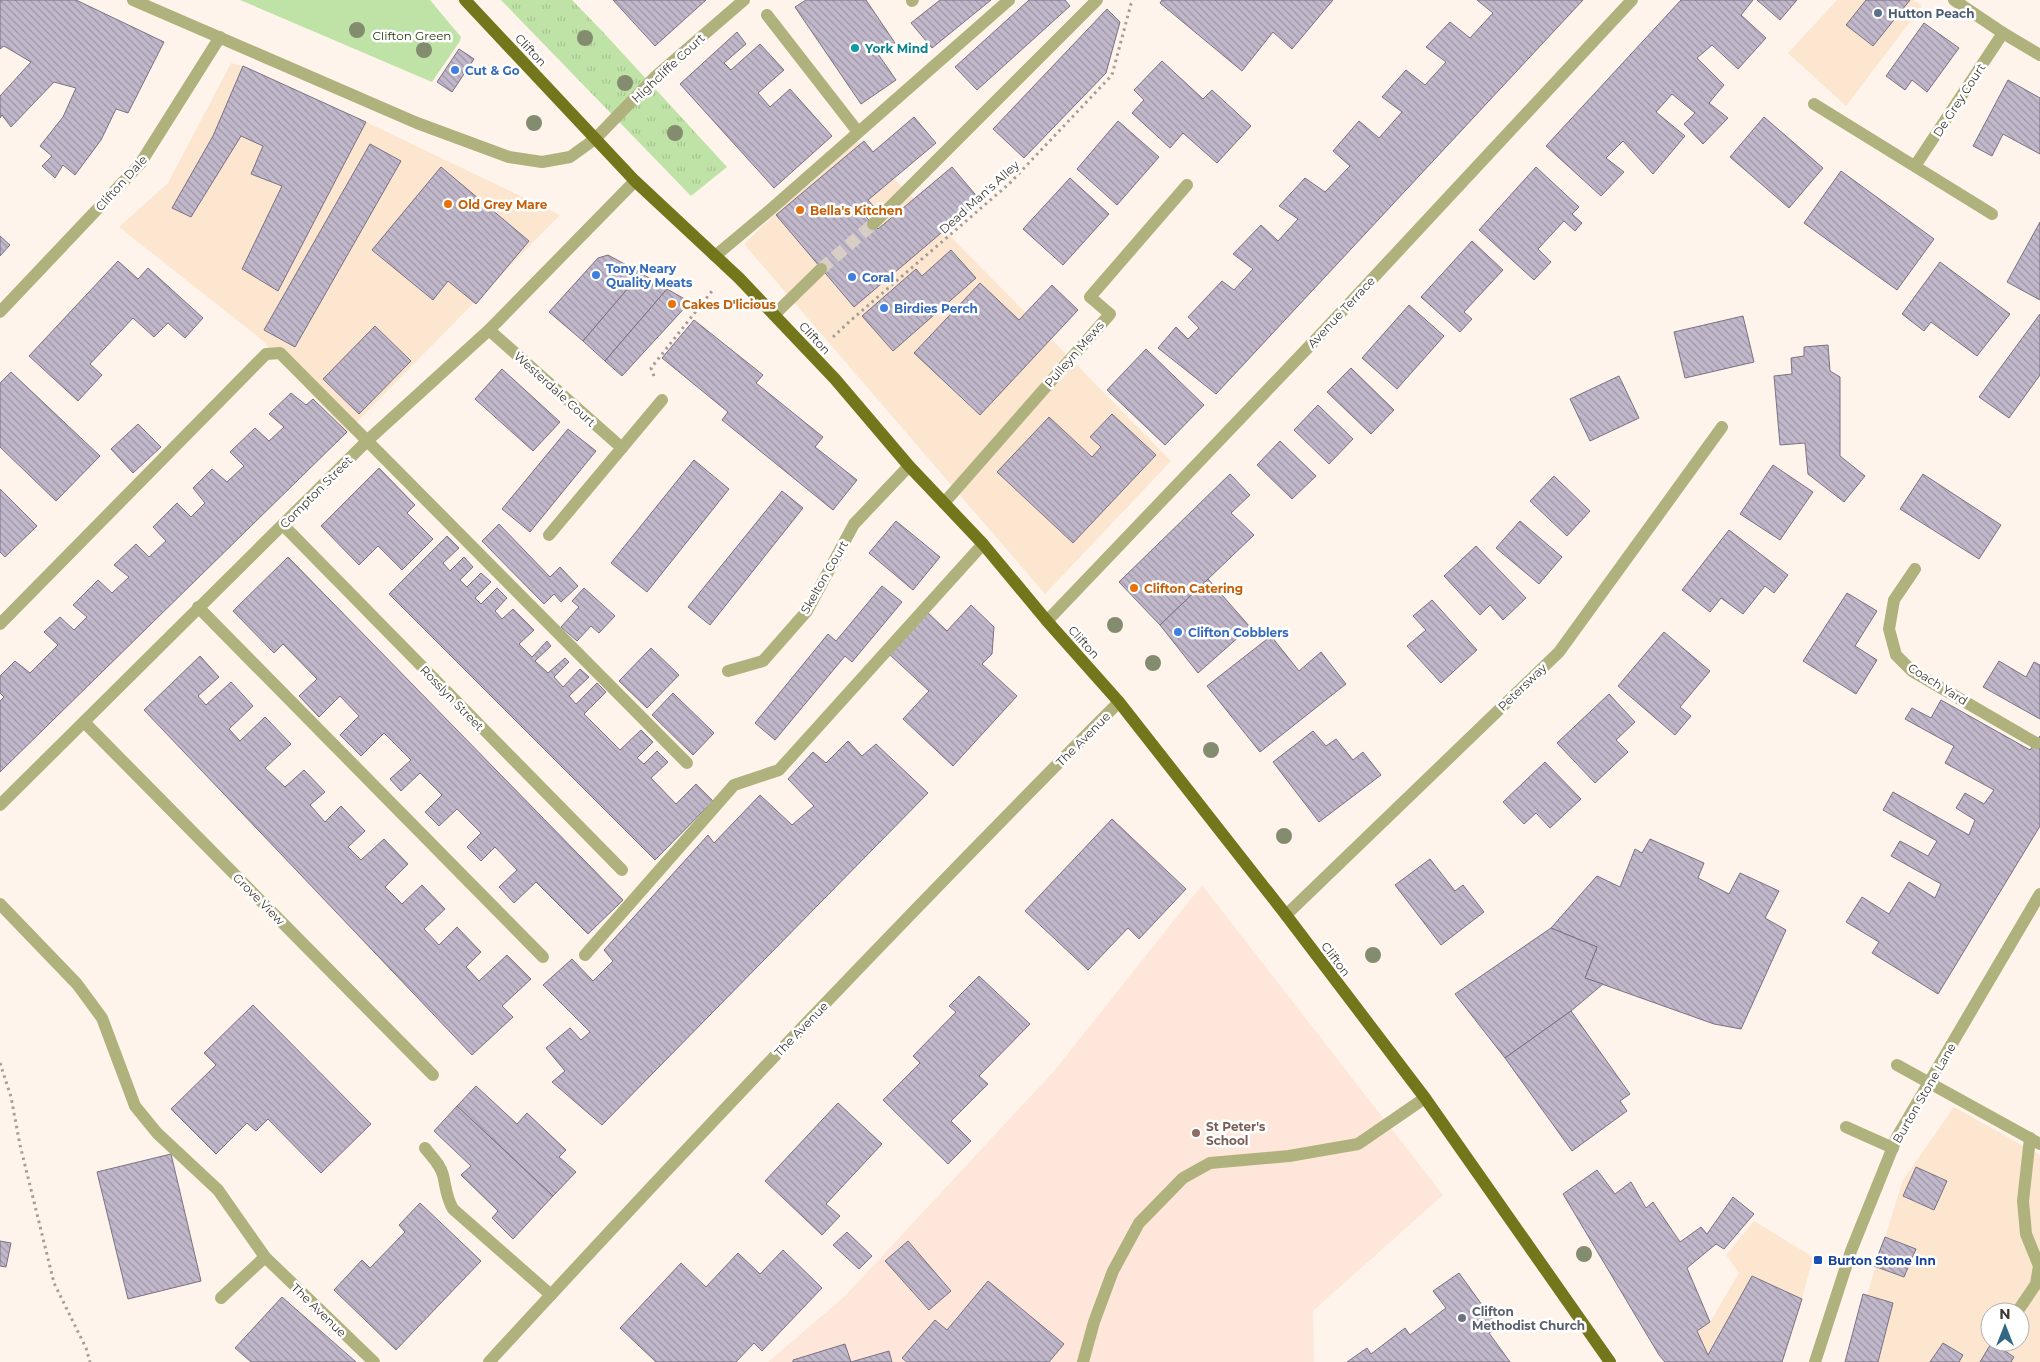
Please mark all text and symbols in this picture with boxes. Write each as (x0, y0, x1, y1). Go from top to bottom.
place label: Hutton Peach (1888, 6, 1974, 21)
marker: Hutton Peach (1872, 7, 1884, 19)
park label: Clifton Green (372, 28, 452, 43)
street label: Highcliffe Court (628, 30, 708, 106)
street label: Clifton (512, 31, 550, 69)
place label: York Mind (864, 41, 928, 56)
marker: York Mind (849, 42, 861, 54)
street label: De Grey Court (1930, 60, 1988, 140)
place label: Cut & Go (465, 63, 520, 78)
marker: Cut & Go (449, 64, 461, 76)
street label: Clifton Dale (92, 152, 150, 214)
street label: Dead Man's Alley (936, 157, 1022, 237)
place label: Old Grey Mare (458, 197, 548, 212)
marker: Old Grey Mare (442, 198, 454, 210)
place label: Bella's Kitchen (810, 203, 903, 218)
marker: Bella's Kitchen (794, 204, 806, 216)
place label: Tony Neary Quality Meats (606, 261, 693, 290)
marker: Tony Neary Quality Meats (590, 269, 602, 281)
place label: Coral (862, 270, 894, 285)
marker: Coral (846, 271, 858, 283)
street label: Avenue Terrace (1304, 273, 1378, 351)
place label: Cakes D'licious (682, 297, 776, 312)
marker: Cakes D'licious (666, 298, 678, 310)
place label: Birdies Perch (894, 301, 978, 316)
marker: Birdies Perch (878, 302, 890, 314)
street label: Pulleyn Mews (1041, 318, 1107, 390)
street label: Clifton (796, 319, 834, 357)
street label: Westerdale Court (511, 348, 599, 430)
street label: Compton Street (277, 453, 355, 531)
street label: Skelton Court (797, 538, 851, 616)
place label: Clifton Catering (1144, 581, 1243, 596)
marker: Clifton Catering (1128, 582, 1140, 594)
street label: Clifton (1065, 622, 1103, 662)
place label: Clifton Cobblers (1188, 625, 1289, 640)
marker: Clifton Cobblers (1172, 626, 1184, 638)
street label: Petersway (1495, 660, 1550, 714)
street label: Coach Yard (1905, 660, 1971, 708)
street label: Rosslyn Street (417, 662, 487, 734)
street label: The Avenue (1053, 709, 1113, 769)
street label: Grove View (230, 870, 288, 928)
street label: Clifton (1318, 939, 1354, 979)
street label: The Avenue (771, 998, 831, 1060)
street label: Burton Stone Lane (1889, 1040, 1959, 1146)
place label: St Peter's School (1206, 1119, 1266, 1148)
marker: St Peter's School (1190, 1127, 1202, 1139)
place label: Burton Stone Inn (1828, 1253, 1936, 1268)
marker: Burton Stone Inn (1812, 1254, 1824, 1266)
street label: The Avenue (288, 1280, 350, 1340)
north arrow (1980, 1302, 2030, 1352)
place label: Clifton Methodist Church (1472, 1304, 1585, 1333)
text: N (1999, 1305, 2011, 1323)
marker: Clifton Methodist Church (1456, 1312, 1468, 1324)

